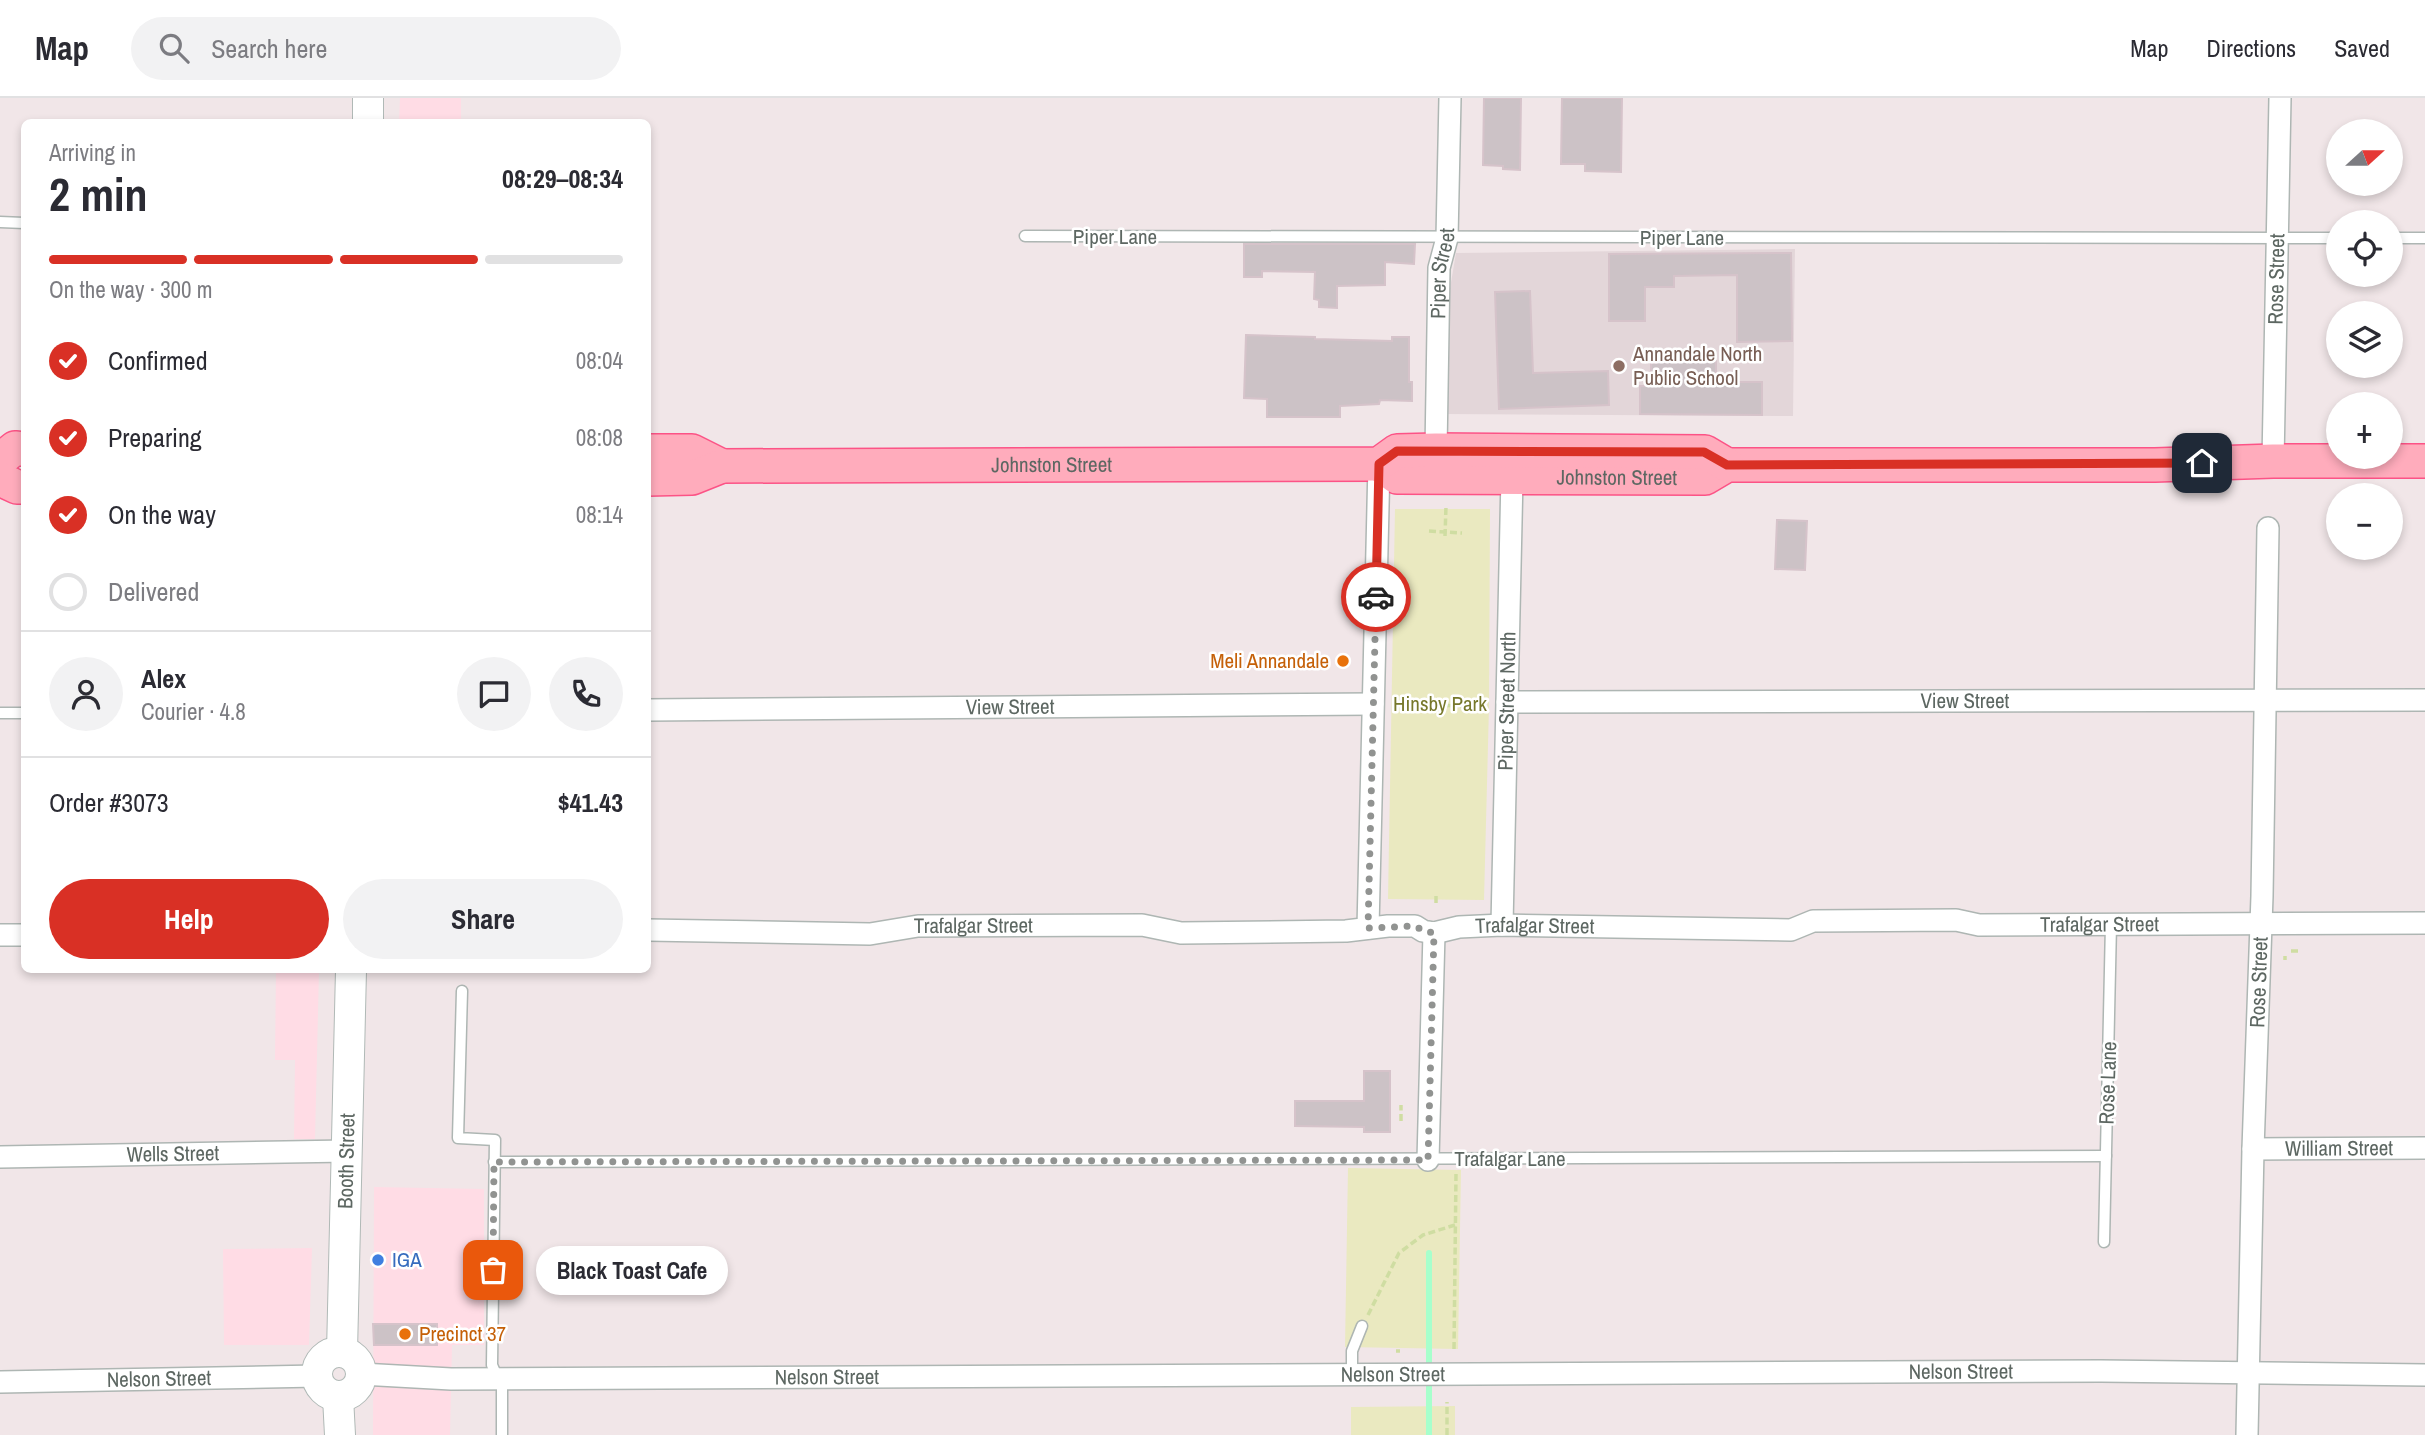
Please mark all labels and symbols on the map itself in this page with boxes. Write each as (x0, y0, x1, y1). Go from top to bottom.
north arrow (2326, 119, 2403, 196)
street label: Piper Lane (1073, 222, 1157, 251)
street label: Piper Lane (1640, 223, 1724, 252)
street label: Piper Street (1423, 228, 1461, 319)
street label: Rose Street (2261, 233, 2291, 325)
place label: Annandale North Public School (1632, 339, 1762, 392)
marker: Annandale North Public School (1611, 358, 1627, 374)
pin (2172, 433, 2232, 493)
street label: Johnston Street (991, 450, 1112, 479)
street label: Johnston Street (1556, 463, 1677, 492)
courier (1341, 562, 1411, 632)
street label: Piper Street North (1490, 631, 1523, 771)
place label: Meli Annandale (1210, 646, 1329, 675)
marker: Meli Annandale (1335, 653, 1351, 669)
street label: View Street (1921, 686, 2010, 715)
park label: Hinsby Park (1393, 689, 1487, 718)
street label: View Street (965, 692, 1055, 721)
street label: Trafalgar Street (2040, 909, 2159, 939)
street label: Trafalgar Street (914, 910, 1033, 940)
street label: Trafalgar Street (1475, 910, 1595, 941)
street label: Rose Street (2242, 936, 2275, 1028)
street label: Rose Lane (2092, 1041, 2123, 1125)
street label: Booth Street (330, 1113, 362, 1209)
street label: William Street (2285, 1133, 2393, 1163)
street label: Wells Street (126, 1138, 220, 1169)
street label: Trafalgar Lane (1454, 1144, 1566, 1173)
pin (463, 1240, 523, 1300)
place label: IGA (392, 1245, 422, 1274)
callout: Black Toast Cafe (535, 1246, 728, 1294)
marker: IGA (370, 1252, 386, 1268)
place label: Precinct 37 (419, 1319, 506, 1348)
marker: Precinct 37 (397, 1326, 413, 1342)
street label: Nelson Street (1909, 1356, 2013, 1386)
street label: Nelson Street (1341, 1359, 1445, 1389)
street label: Nelson Street (775, 1362, 879, 1391)
street label: Nelson Street (106, 1363, 212, 1394)

